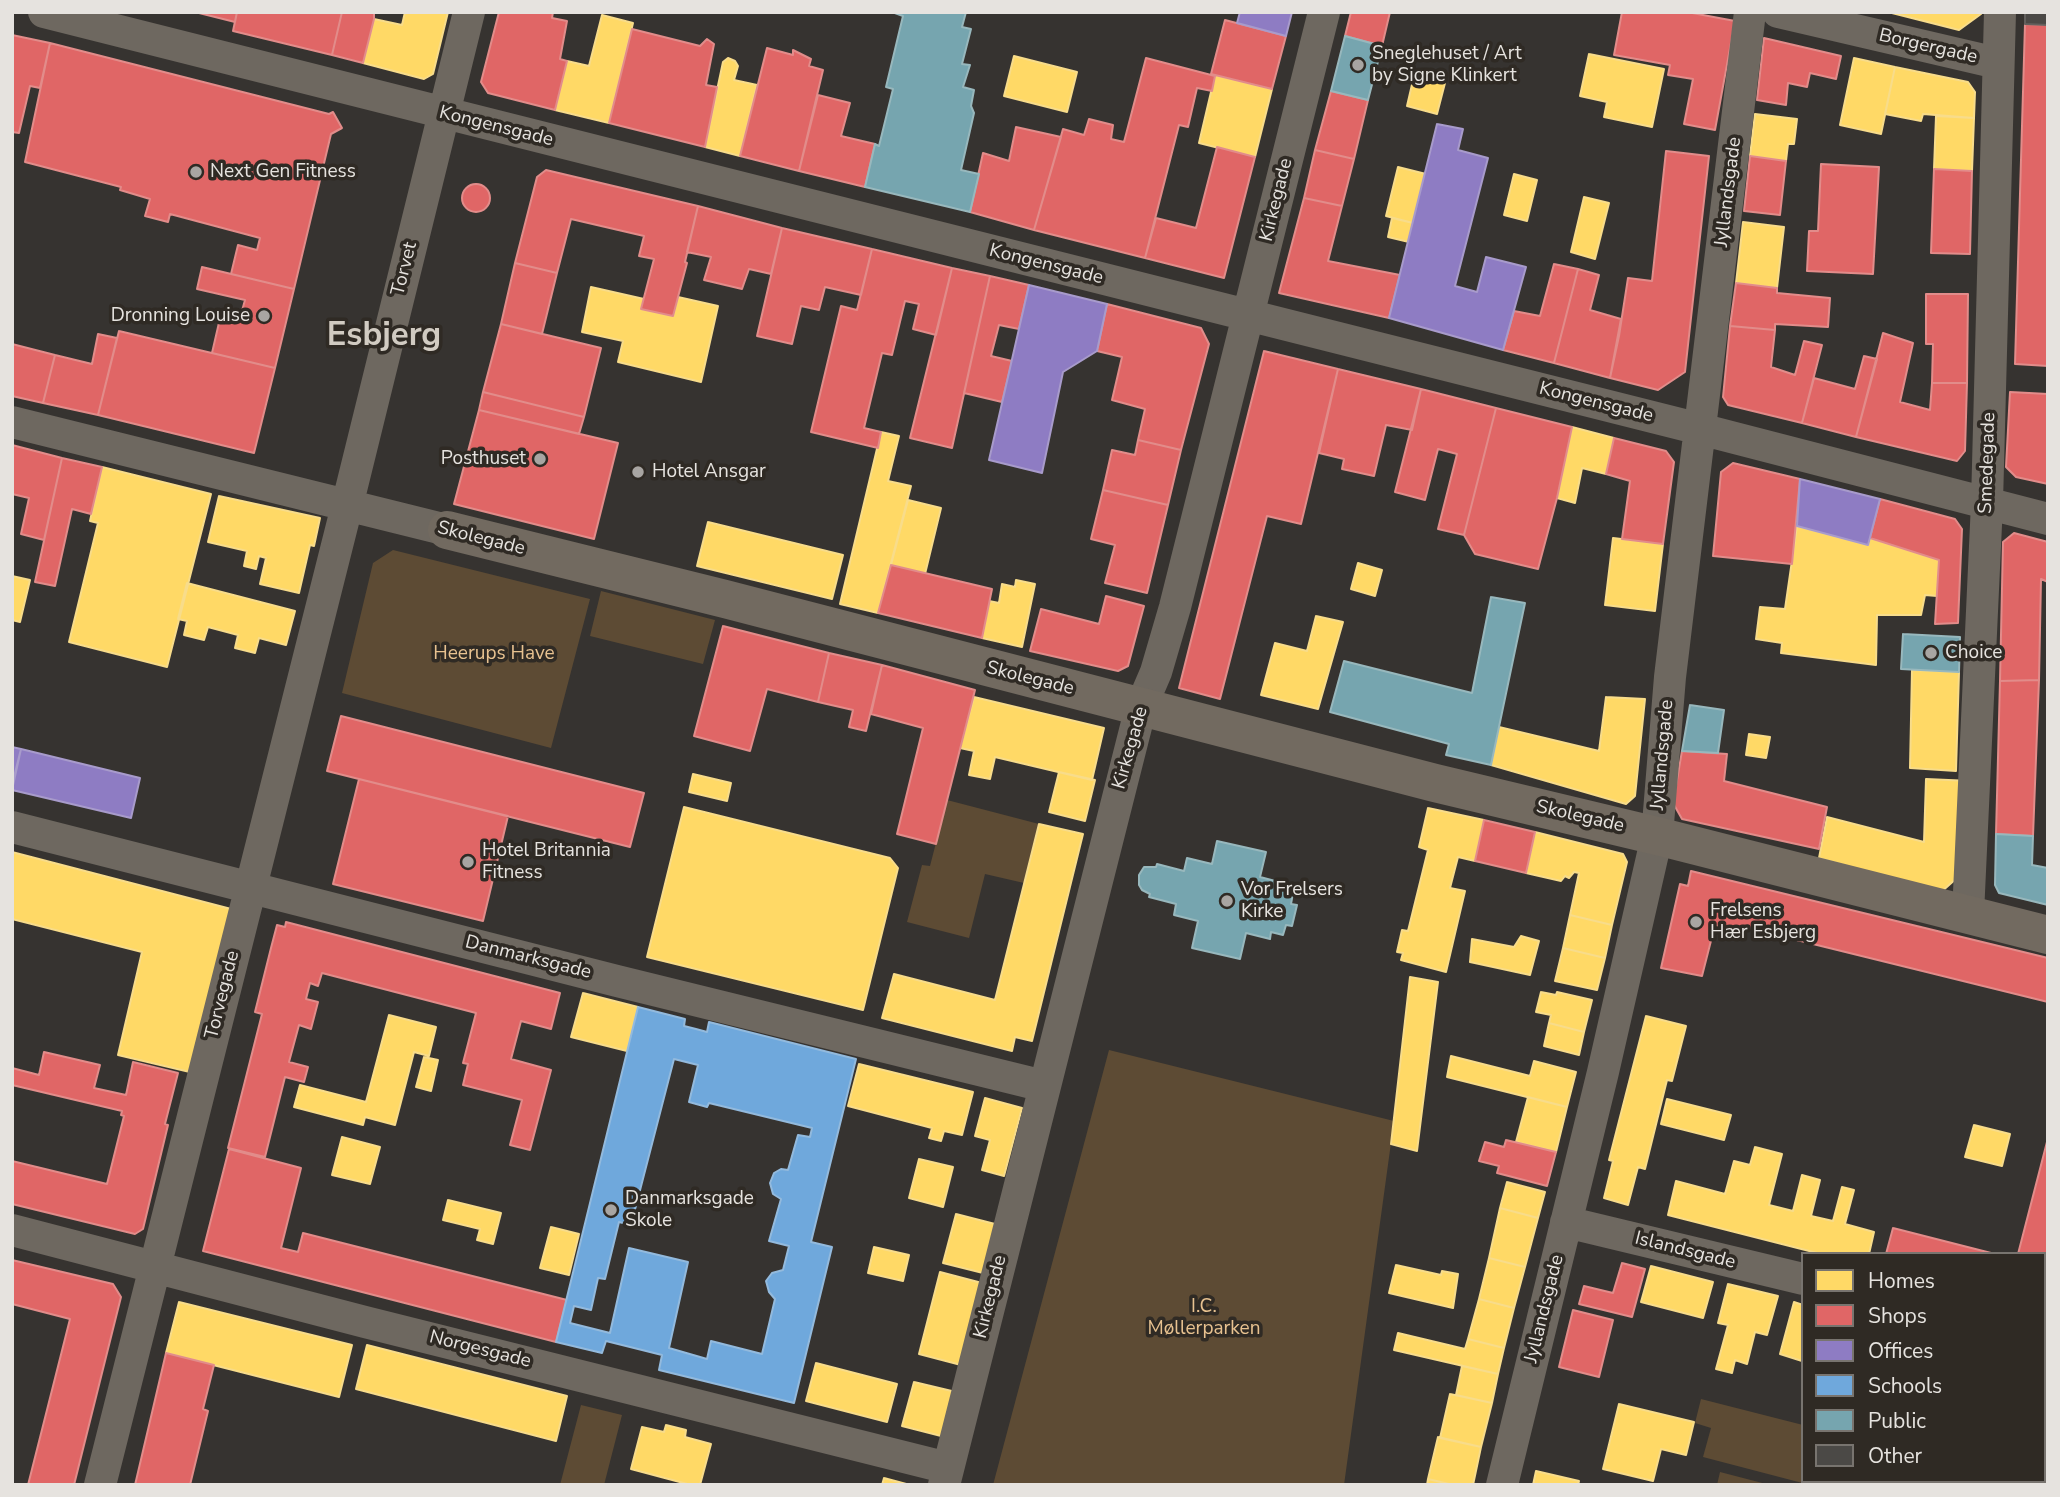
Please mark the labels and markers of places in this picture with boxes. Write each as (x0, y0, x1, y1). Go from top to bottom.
place label: Sneglehuset / Art by Signe Klinkert (1372, 43, 1522, 87)
marker: Sneglehuset / Art by Signe Klinkert (1350, 57, 1366, 73)
place label: Next Gen Fitness (210, 161, 356, 183)
marker: Next Gen Fitness (188, 164, 204, 180)
place label: Dronning Louise (111, 305, 250, 327)
marker: Dronning Louise (256, 308, 272, 324)
place label: Posthuset (441, 448, 526, 470)
marker: Posthuset (532, 451, 548, 467)
place label: Hotel Ansgar (652, 461, 766, 483)
marker: Hotel Ansgar (630, 464, 646, 480)
place label: Choice (1945, 642, 2002, 664)
marker: Choice (1923, 645, 1939, 661)
place label: Hotel Britannia Fitness (482, 840, 611, 884)
marker: Hotel Britannia Fitness (460, 854, 476, 870)
place label: Vor Frelsers Kirke (1241, 879, 1343, 923)
marker: Vor Frelsers Kirke (1219, 893, 1235, 909)
place label: Frelsens Hær Esbjerg (1710, 900, 1816, 944)
marker: Frelsens Hær Esbjerg (1688, 914, 1704, 930)
place label: Danmarksgade Skole (625, 1188, 754, 1232)
marker: Danmarksgade Skole (603, 1202, 619, 1218)

